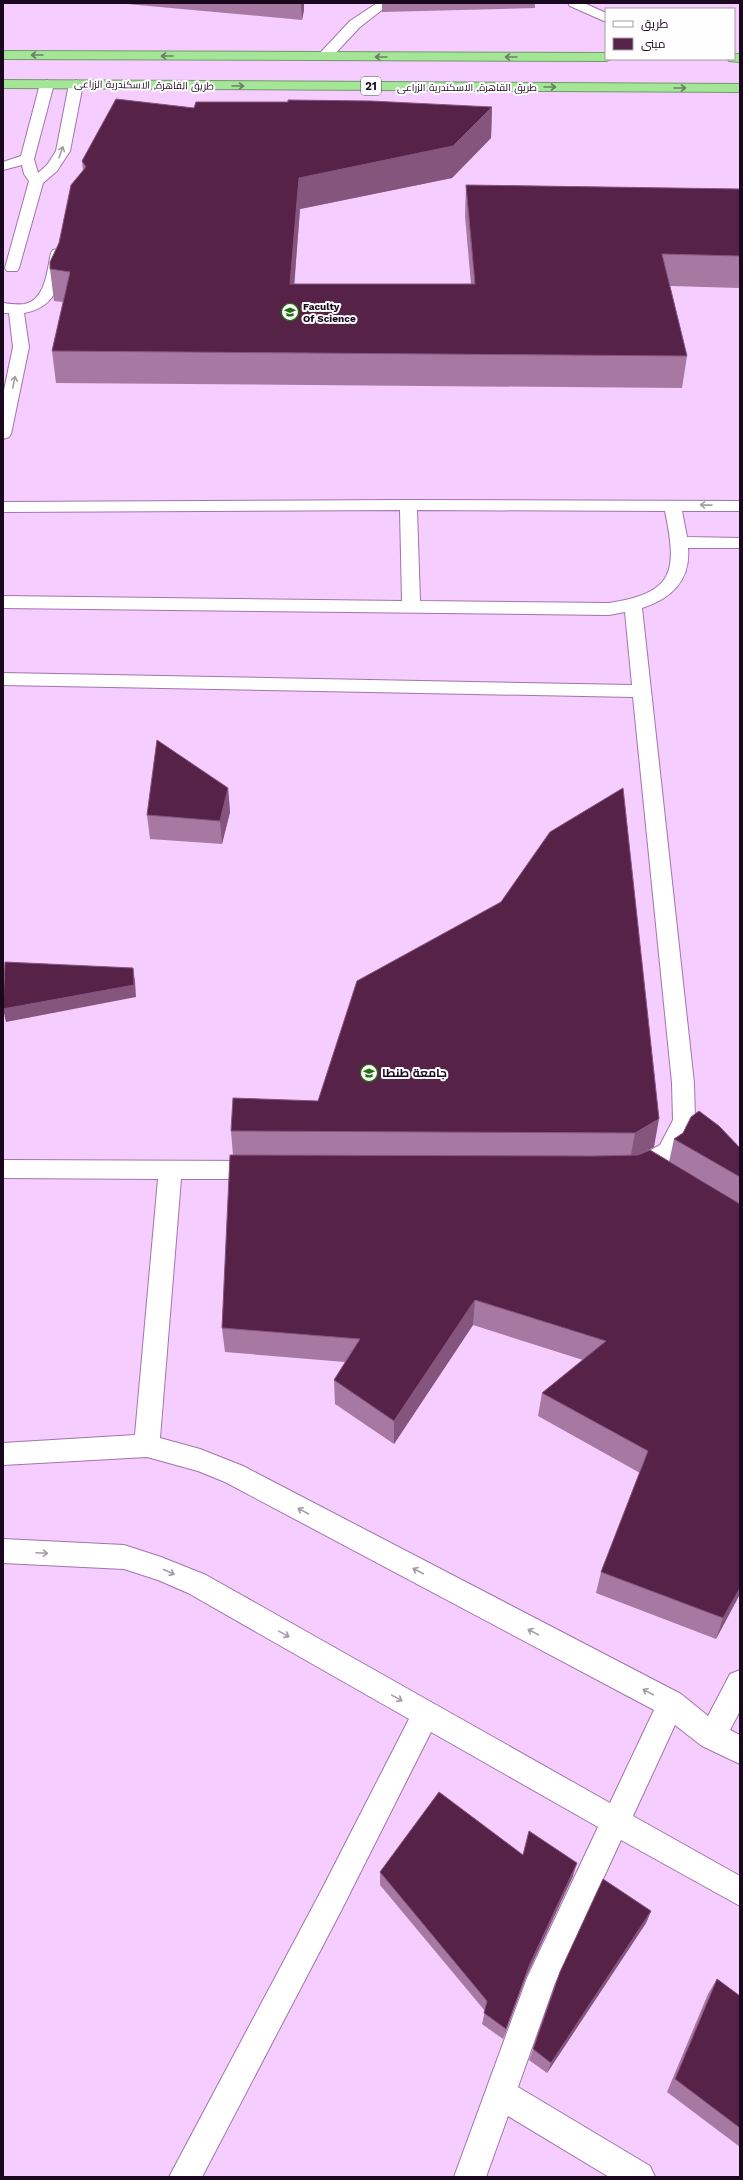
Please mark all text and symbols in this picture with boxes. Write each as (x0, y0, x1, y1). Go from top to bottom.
legend (605, 8, 735, 60)
text: طريق (641, 17, 669, 31)
text: مبنى (641, 37, 666, 51)
one-way arrow (31, 51, 44, 59)
one-way arrow (161, 52, 174, 60)
one-way arrow (375, 53, 388, 61)
one-way arrow (505, 53, 518, 61)
road number: 21 (361, 77, 381, 95)
street label: طريق القاهرة, الاسكندرية الزراعى (74, 78, 214, 93)
one-way arrow (231, 82, 244, 90)
street label: طريق القاهرة, الاسكندرية الزراعى (397, 82, 537, 94)
one-way arrow (543, 83, 556, 91)
one-way arrow (673, 84, 686, 92)
one-way arrow (58, 146, 66, 158)
place label: Faculty Of Science (303, 301, 356, 324)
school or university icon: Faculty Of Science (280, 302, 300, 322)
one-way arrow (10, 376, 18, 389)
one-way arrow (700, 501, 713, 509)
school or university icon: جامعة طنطا (359, 1063, 379, 1083)
place label: جامعة طنطا (382, 1066, 447, 1080)
one-way arrow (297, 1506, 309, 1514)
one-way arrow (35, 1549, 48, 1556)
one-way arrow (412, 1567, 424, 1574)
one-way arrow (163, 1569, 175, 1576)
one-way arrow (527, 1627, 539, 1635)
one-way arrow (278, 1630, 290, 1638)
one-way arrow (643, 1688, 655, 1696)
one-way arrow (391, 1694, 403, 1702)

